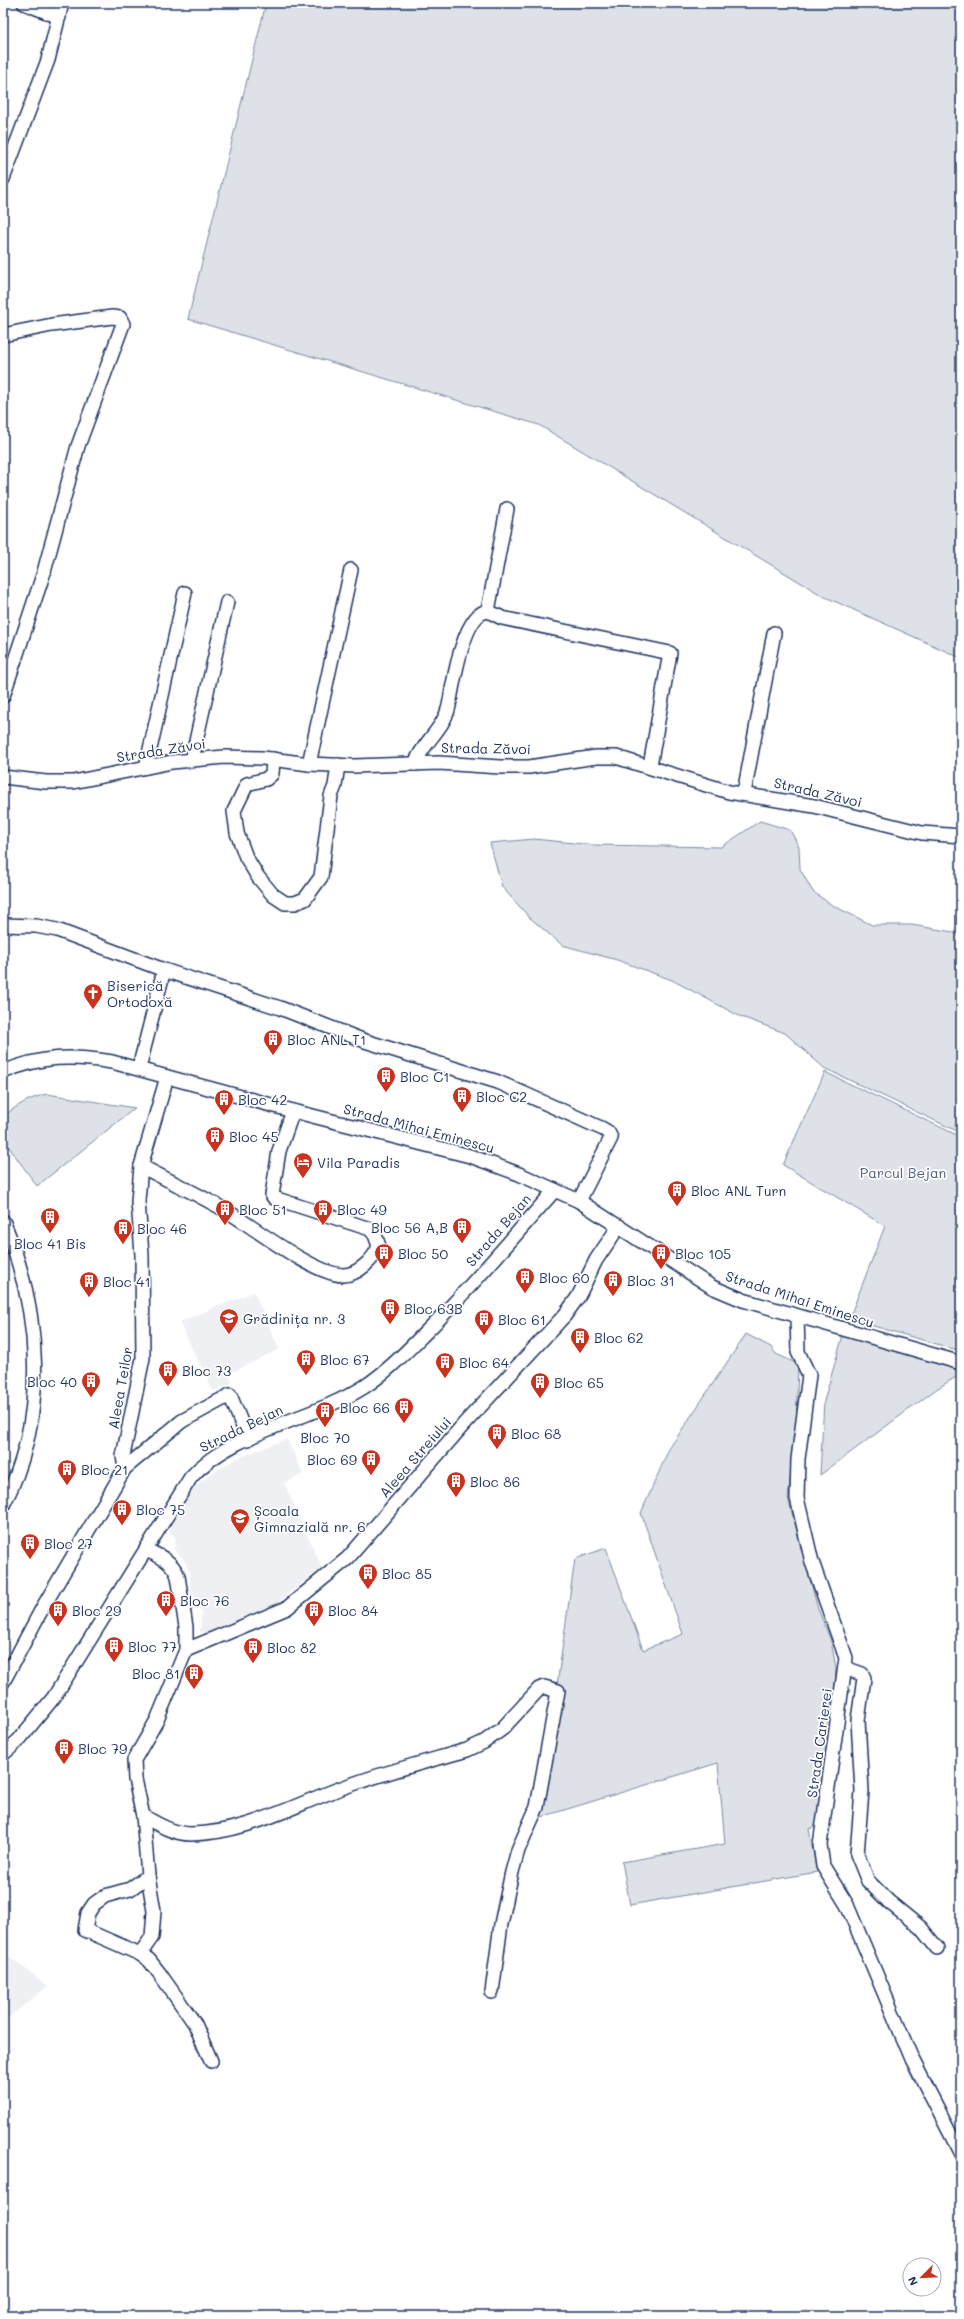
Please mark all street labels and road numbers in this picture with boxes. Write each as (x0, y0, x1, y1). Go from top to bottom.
street label: Strada Zăvoi (115, 734, 207, 766)
street label: Strada Zăvoi (441, 738, 531, 758)
street label: Strada Zăvoi (772, 773, 864, 811)
street label: Strada Mihai Eminescu (342, 1099, 496, 1157)
street label: Strada Bejan (461, 1190, 535, 1270)
street label: Strada Mihai Eminescu (723, 1266, 877, 1332)
street label: Aleea Teilor (103, 1345, 137, 1431)
street label: Strada Bejan (196, 1400, 286, 1456)
street label: Aleea Streiului (375, 1413, 455, 1501)
street label: Strada Carierei (802, 1687, 836, 1799)

